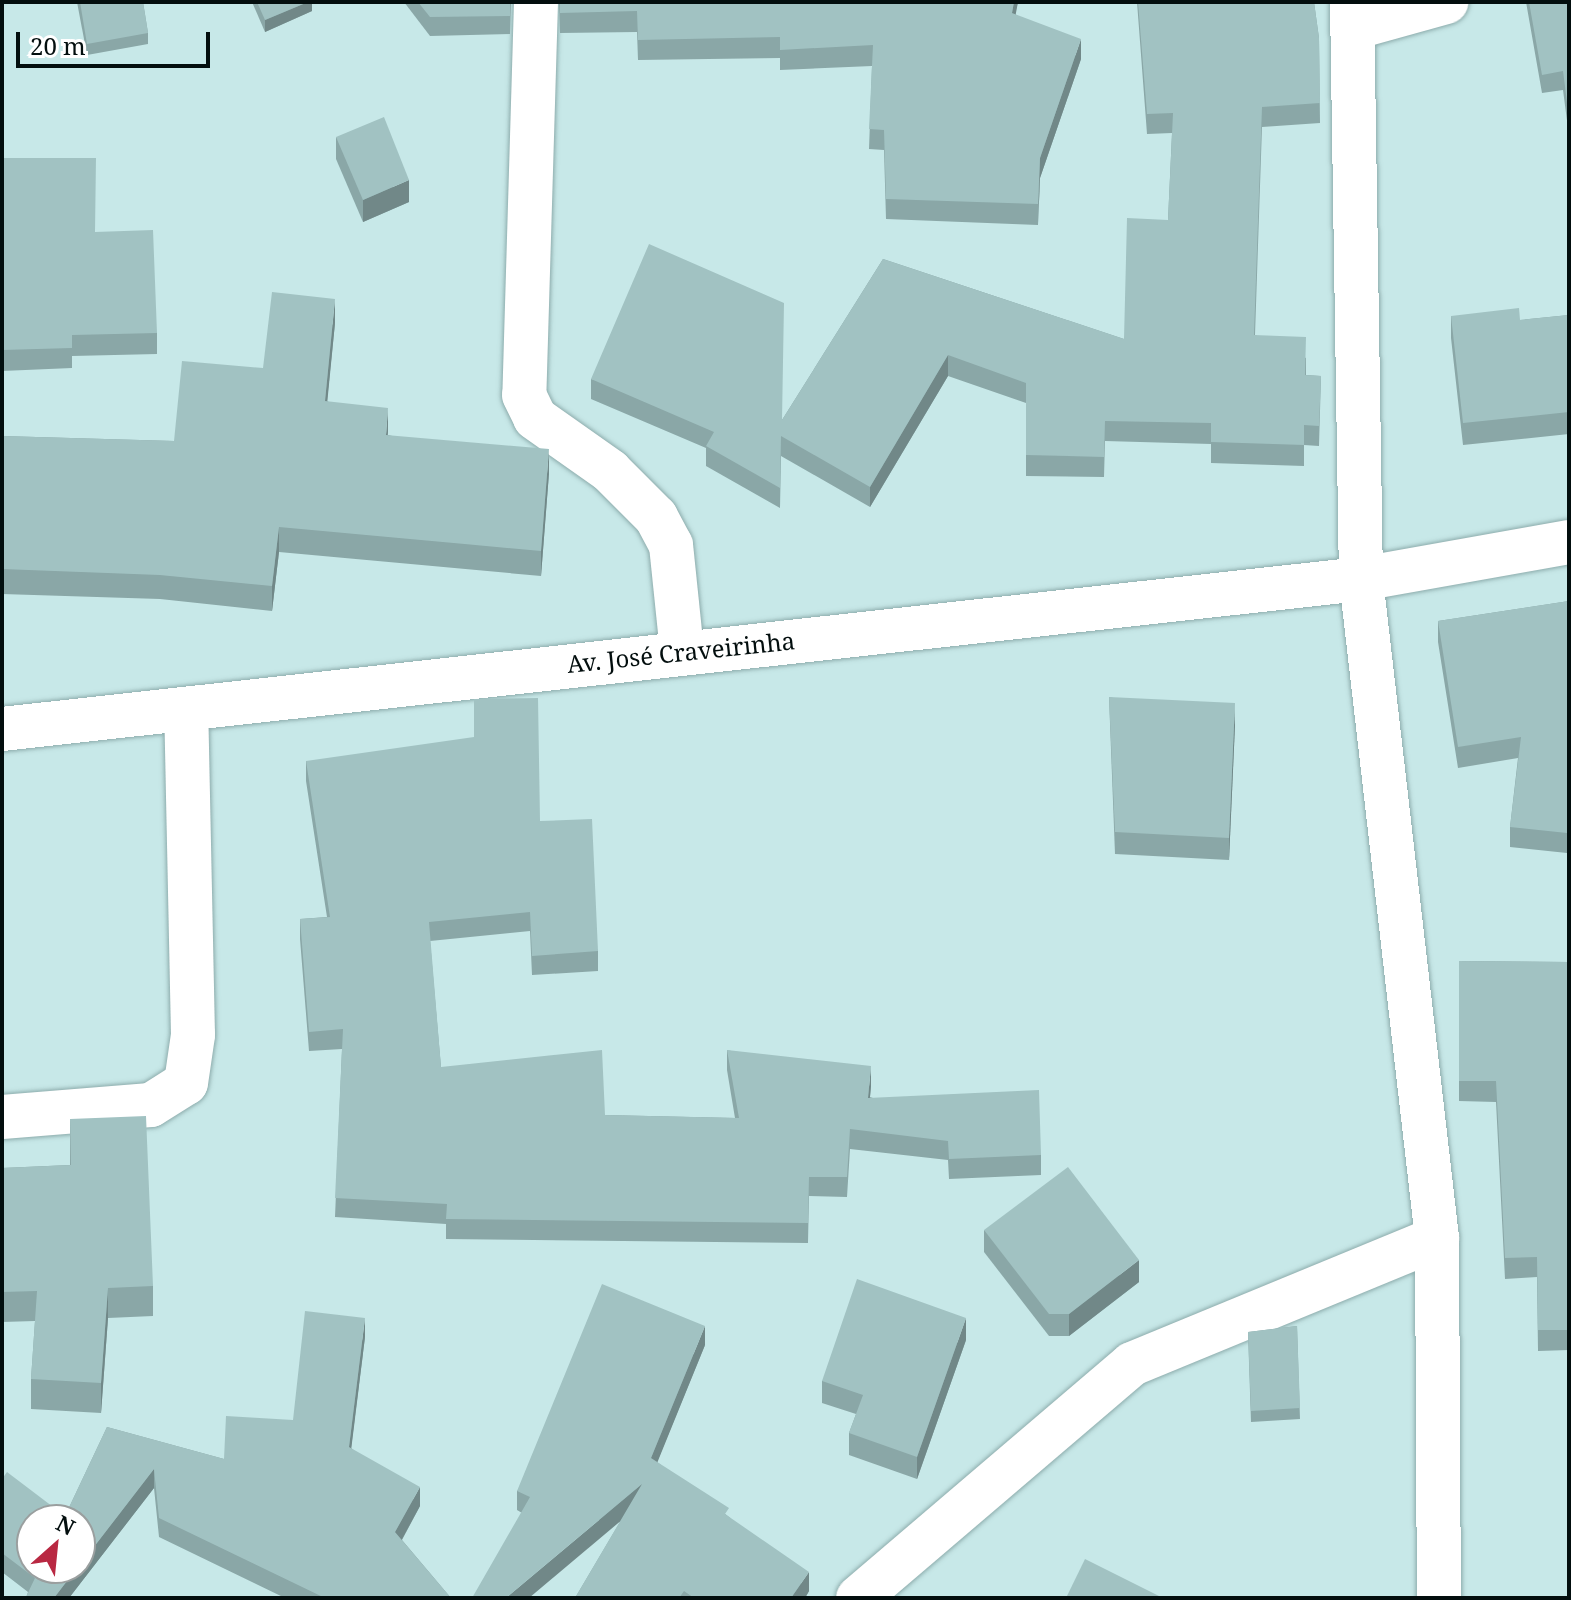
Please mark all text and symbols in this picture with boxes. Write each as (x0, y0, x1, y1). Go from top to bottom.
scale bar (20, 16, 214, 66)
text: 20 m (30, 29, 86, 62)
street label: Av. José Craveirinha (566, 626, 796, 678)
north arrow (16, 1504, 96, 1584)
text: N (51, 1507, 81, 1542)

